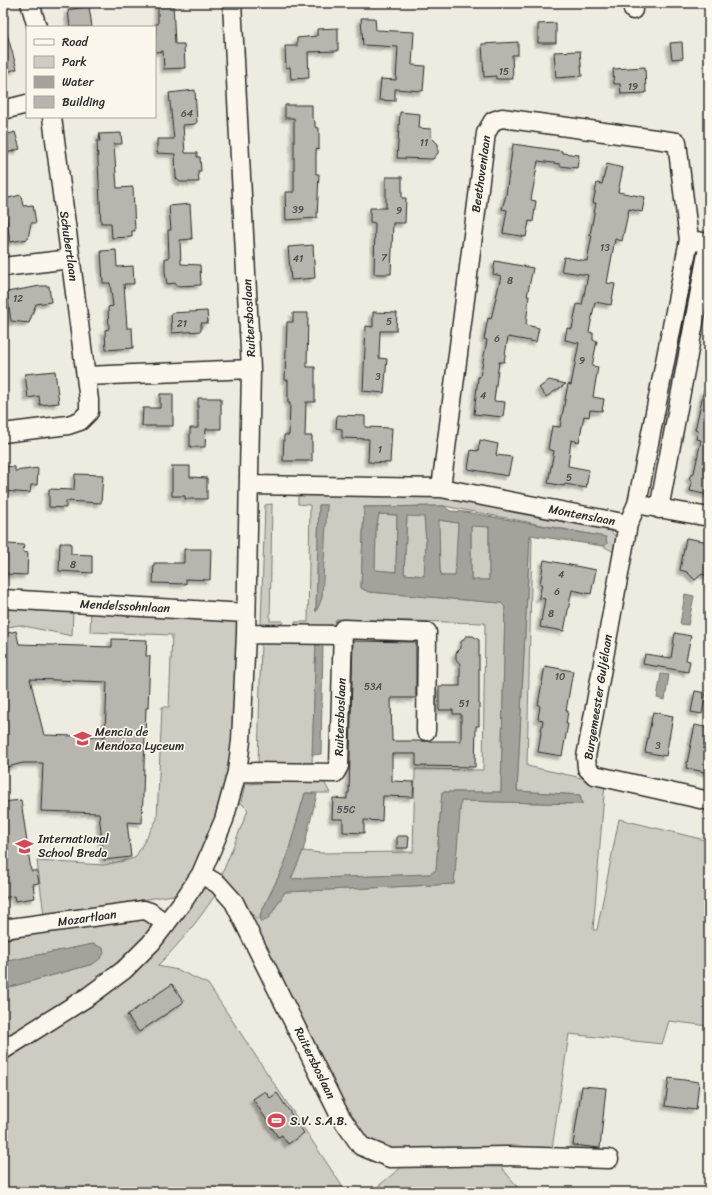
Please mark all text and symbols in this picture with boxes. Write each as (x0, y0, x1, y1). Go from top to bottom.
legend (26, 26, 156, 118)
text: Road (62, 31, 89, 53)
text: Park (62, 51, 87, 73)
house number: 15 (499, 63, 509, 81)
text: Water (62, 71, 95, 93)
house number: 19 (628, 78, 638, 96)
text: Building (62, 91, 105, 113)
house number: 64 (181, 105, 193, 123)
house number: 11 (420, 134, 428, 152)
street label: Beethovenlaan (465, 134, 497, 214)
house number: 39 (292, 201, 304, 219)
house number: 9 (396, 202, 402, 220)
street label: Schubertlaan (53, 209, 85, 283)
house number: 13 (600, 239, 610, 257)
house number: 7 (381, 249, 388, 267)
house number: 41 (293, 250, 303, 268)
house number: 8 (507, 272, 513, 290)
street label: Ruitersboslaan (236, 278, 262, 358)
house number: 12 (13, 290, 23, 308)
house number: 5 (386, 313, 392, 331)
house number: 21 (177, 315, 187, 333)
house number: 6 (494, 330, 500, 348)
house number: 9 (579, 352, 585, 370)
house number: 3 (375, 368, 381, 386)
house number: 4 (480, 387, 486, 405)
house number: 1 (378, 441, 382, 459)
house number: 5 (566, 469, 572, 487)
street label: Montenslaan (547, 498, 618, 532)
house number: 8 (70, 556, 76, 574)
house number: 4 (558, 566, 564, 584)
house number: 6 (554, 583, 560, 601)
street label: Mendelssohnlaan (79, 593, 171, 619)
house number: 8 (548, 605, 554, 623)
street label: Burgemeester Guljélaan (577, 632, 619, 761)
house number: 10 (555, 668, 565, 686)
street label: Ruitersboslaan (328, 677, 352, 756)
house number: 53A (364, 678, 382, 696)
house number: 51 (459, 695, 469, 713)
place label: Mencia de Mendoza Lyceum (95, 721, 184, 757)
school or university icon: Mencia de Mendoza Lyceum (72, 729, 92, 749)
house number: 3 (655, 737, 661, 755)
house number: 55C (337, 801, 356, 819)
place label: International School Breda (37, 828, 109, 864)
school or university icon: International School Breda (15, 836, 35, 856)
street label: Mozartlaan (56, 903, 118, 933)
street label: Ruitersboslaan (288, 1023, 342, 1103)
place label: S.V. S.A.B. (290, 1110, 348, 1132)
sports icon: S.V. S.A.B. (267, 1111, 287, 1131)

